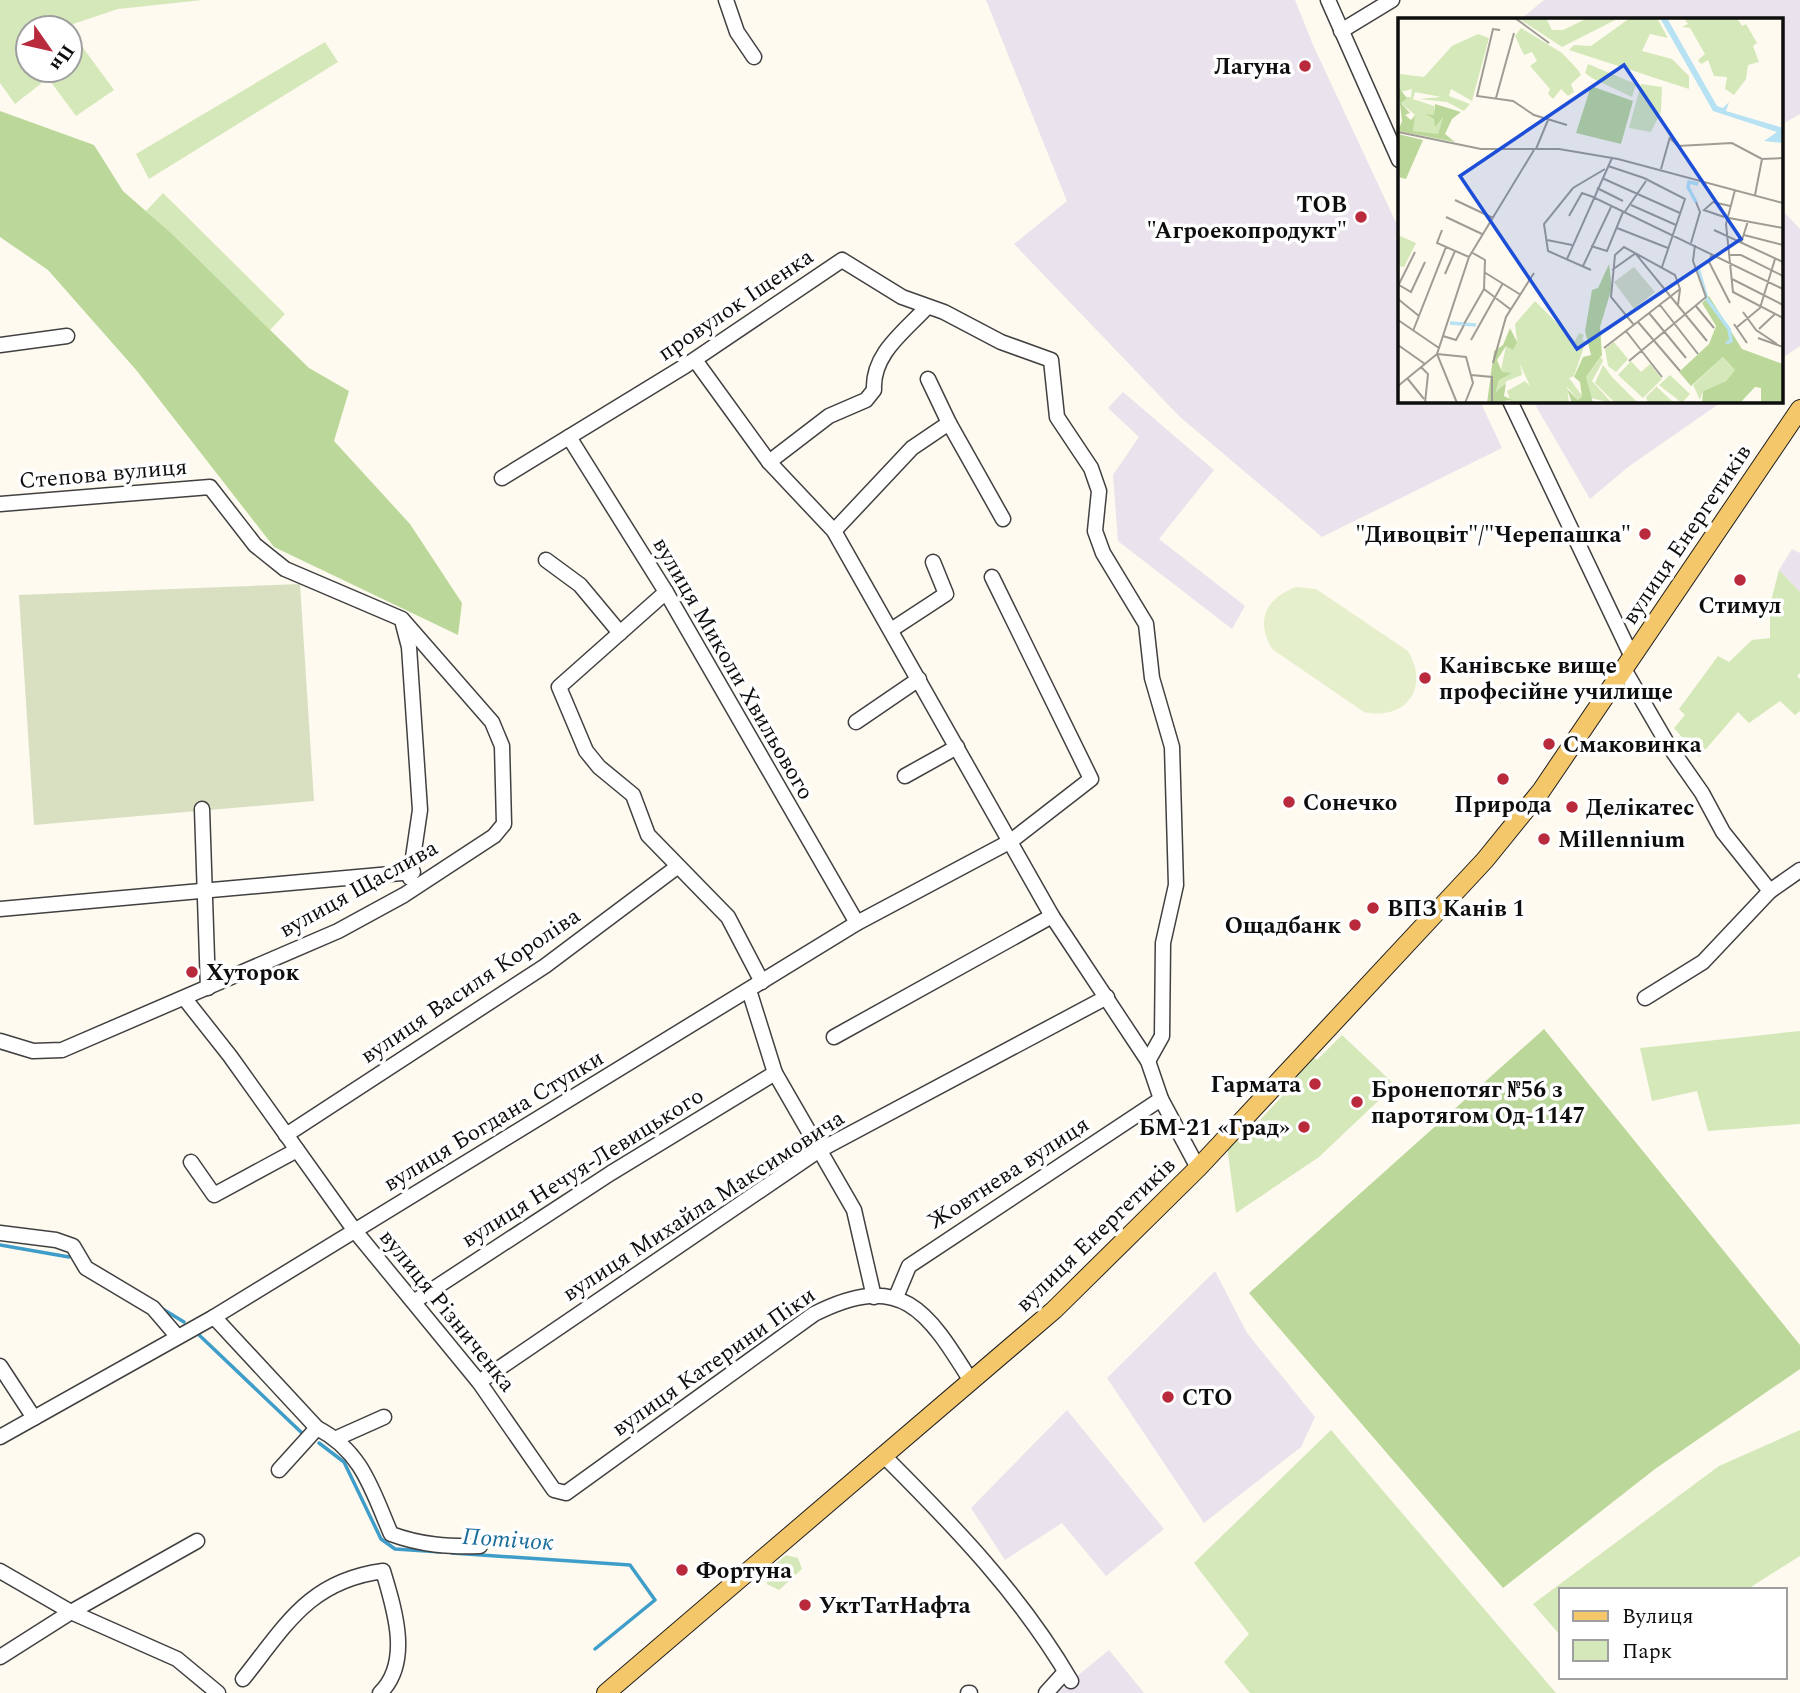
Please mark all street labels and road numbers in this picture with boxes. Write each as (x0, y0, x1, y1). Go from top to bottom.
street label: провулок Іщенка (651, 240, 821, 371)
street label: вулиця Енергетиків (1614, 438, 1761, 632)
street label: Степова вулиця (18, 450, 189, 499)
street label: вулиця Миколи Хвильового (643, 531, 822, 807)
street label: вулиця Щаслива (273, 831, 445, 947)
street label: вулиця Василя Короліва (354, 899, 588, 1073)
street label: вулиця Богдана Ступки (377, 1041, 611, 1201)
street label: вулиця Нечуя-Левицького (455, 1079, 711, 1257)
street label: вулиця Михайла Максимовича (556, 1102, 852, 1311)
street label: Жовтнева вулиця (921, 1108, 1097, 1239)
street label: вулиця Енергетиків (1008, 1149, 1184, 1321)
street label: вулиця Різниченка (370, 1222, 524, 1400)
street label: вулиця Катерини Піки (605, 1278, 823, 1446)

